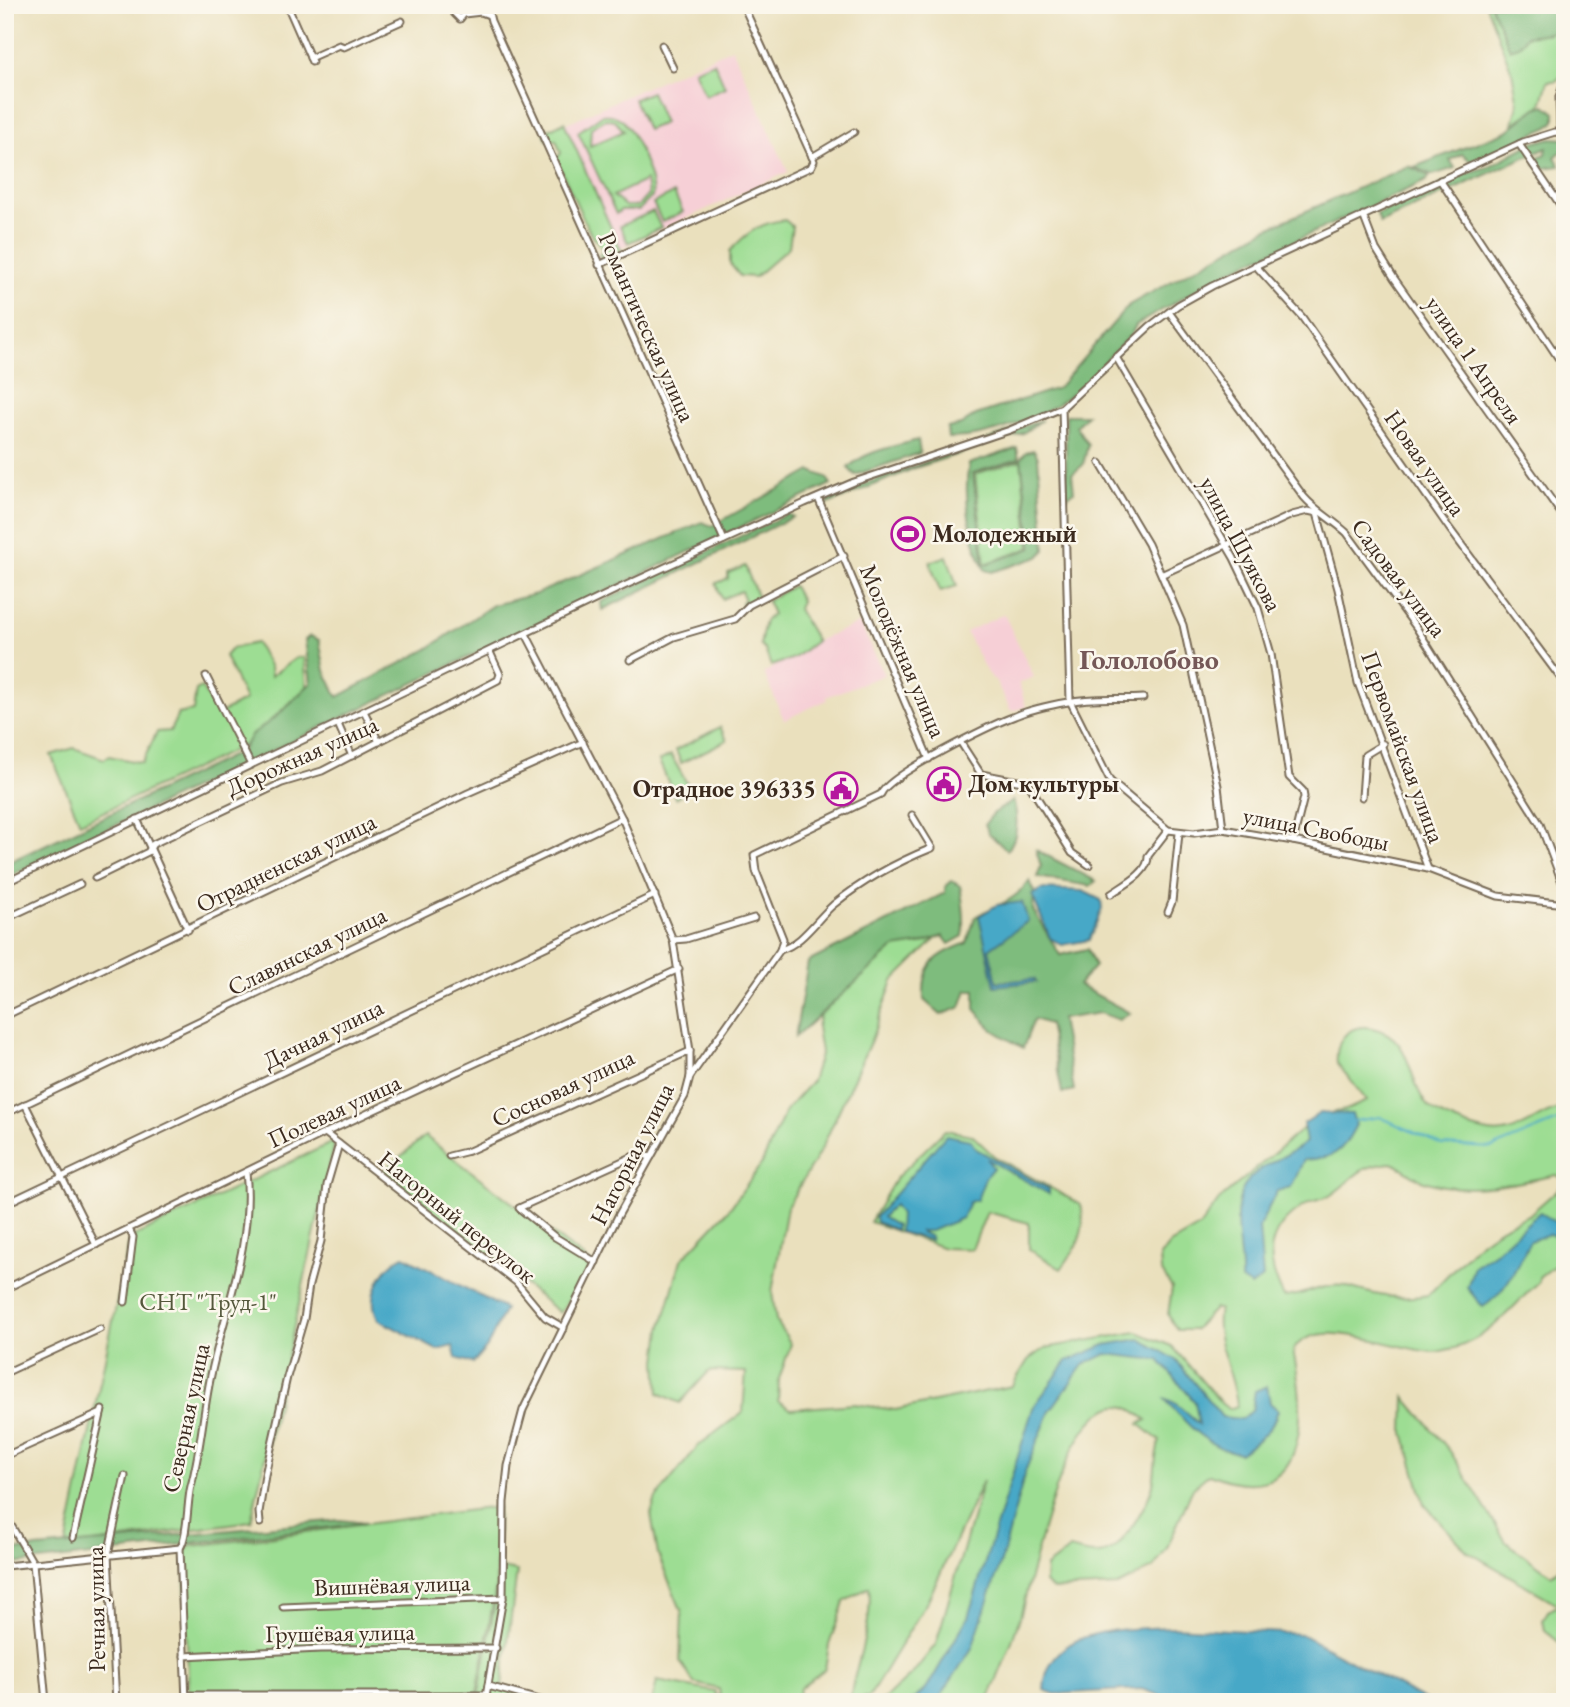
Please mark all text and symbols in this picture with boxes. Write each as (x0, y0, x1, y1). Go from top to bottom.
street label: Романтическая улица (592, 227, 703, 427)
street label: улица 1 Апреля (1419, 289, 1530, 430)
street label: Новая улица (1378, 404, 1474, 522)
street label: улица Шуякова (1193, 471, 1290, 617)
street label: Садовая улица (1345, 512, 1454, 644)
sports icon: Молодежный (889, 515, 927, 553)
place label: Молодежный (932, 518, 1077, 549)
street label: Молодёжная улица (853, 559, 954, 743)
district label: Гололобово (1079, 641, 1219, 677)
street label: Первомайская улица (1354, 646, 1453, 848)
street label: Дорожная улица (221, 708, 383, 803)
public building icon: Дом культуры (925, 765, 963, 803)
place label: Дом культуры (968, 768, 1119, 800)
public building icon: Отрадное 396335 (822, 770, 860, 808)
place label: Отрадное 396335 (633, 773, 816, 804)
street label: улица Свободы (1240, 799, 1392, 858)
street label: Отрадненская улица (191, 805, 381, 920)
street label: Славянская улица (222, 898, 392, 1002)
street label: Дачная улица (257, 991, 389, 1076)
street label: Сосновая улица (486, 1041, 640, 1134)
street label: Полевая улица (262, 1066, 406, 1155)
street label: Нагорная улица (582, 1077, 681, 1230)
street label: Нагорный переулок (372, 1143, 543, 1290)
park label: СНТ "Труд-1" (139, 1286, 277, 1317)
street label: Северная улица (155, 1340, 217, 1495)
street label: Речная улица (79, 1545, 112, 1672)
street label: Вишнёвая улица (313, 1566, 471, 1603)
street label: Грушёвая улица (265, 1616, 416, 1649)

